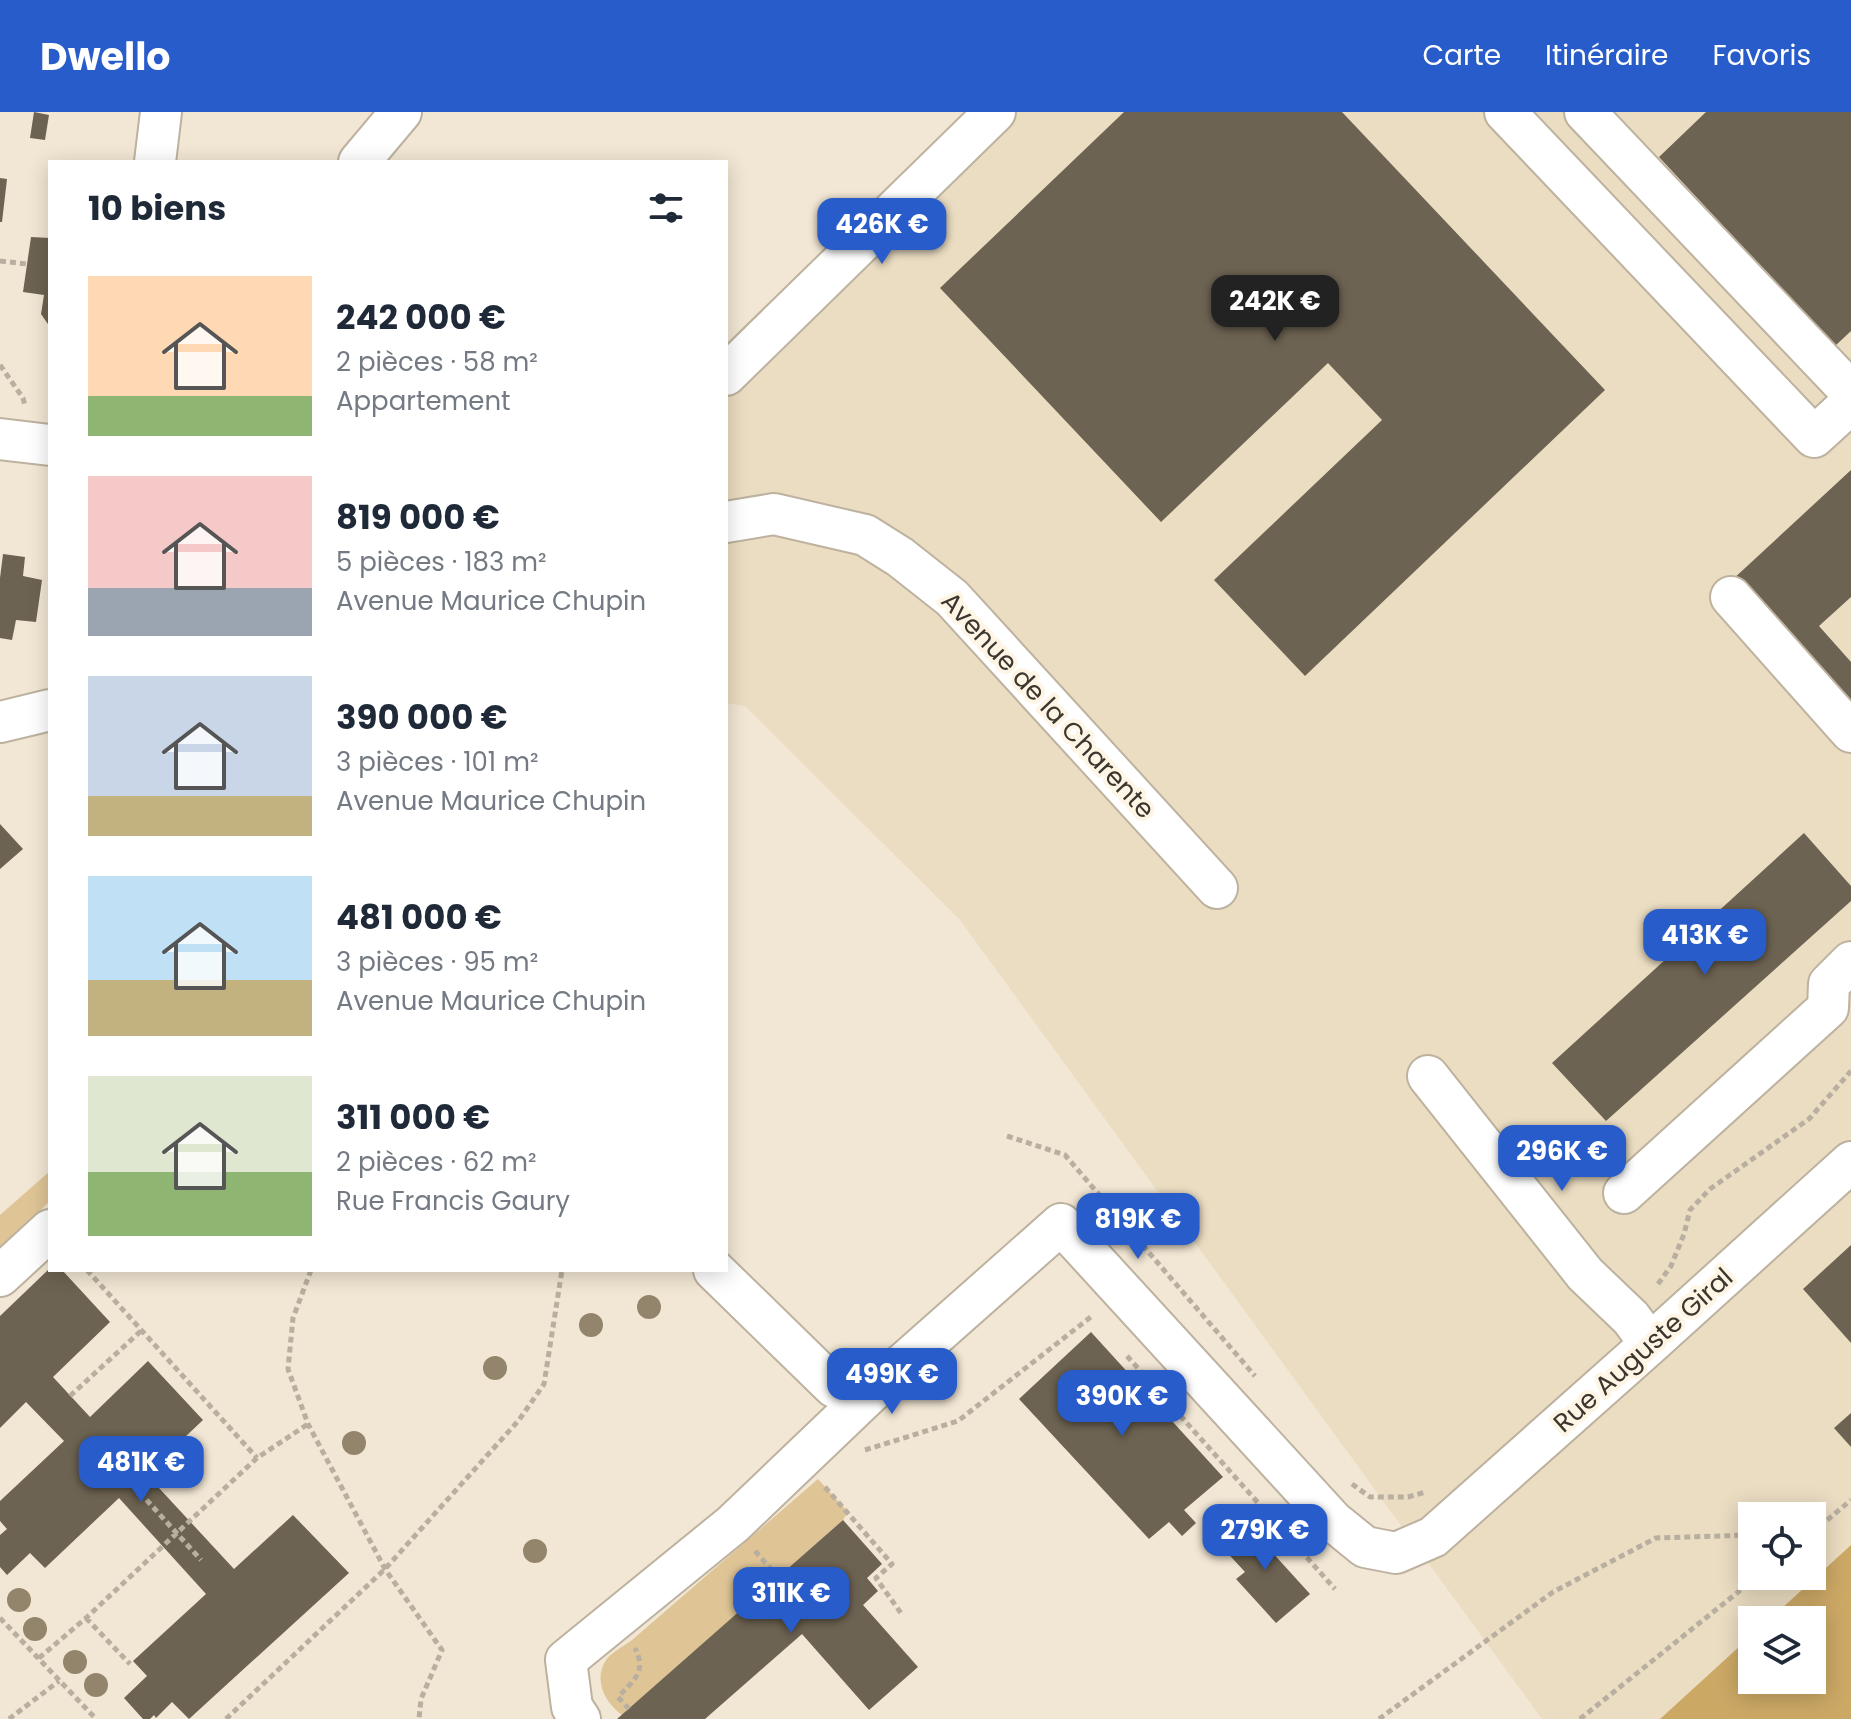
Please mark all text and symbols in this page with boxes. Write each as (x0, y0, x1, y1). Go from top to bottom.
text: Dwello (40, 30, 171, 83)
text: Carte (1423, 36, 1501, 75)
text: Itinéraire (1545, 36, 1668, 75)
text: Favoris (1712, 36, 1811, 75)
text: 10 biens (88, 184, 226, 232)
icon: filters (644, 186, 688, 230)
pin: 426K € (817, 198, 947, 266)
text: 426K € (835, 206, 929, 242)
pin: 242K € (1210, 275, 1340, 343)
text: 242K € (1229, 283, 1321, 319)
text: 242 000 € (336, 293, 506, 341)
icon: home (152, 308, 248, 404)
text: 2 pièces · 58 m² (336, 344, 538, 380)
text: Appartement (336, 383, 511, 419)
text: 819 000 € (336, 493, 500, 541)
icon: home (152, 508, 248, 604)
text: 5 pièces · 183 m² (336, 544, 547, 580)
text: Avenue Maurice Chupin (336, 583, 646, 619)
street label: Avenue de la Charente (933, 584, 1163, 826)
text: 390 000 € (336, 693, 508, 741)
icon: home (152, 708, 248, 804)
text: 3 pièces · 101 m² (336, 744, 539, 780)
text: Avenue Maurice Chupin (336, 783, 646, 819)
text: 481 000 € (336, 893, 502, 941)
icon: home (152, 908, 248, 1004)
pin: 413K € (1640, 909, 1770, 977)
text: 413K € (1661, 917, 1749, 953)
text: 3 pièces · 95 m² (336, 944, 538, 980)
text: Avenue Maurice Chupin (336, 983, 646, 1019)
text: 311 000 € (336, 1093, 490, 1141)
icon: home (152, 1108, 248, 1204)
pin: 296K € (1497, 1125, 1627, 1193)
text: 296K € (1516, 1133, 1608, 1169)
text: 2 pièces · 62 m² (336, 1144, 537, 1180)
text: Rue Francis Gaury (336, 1183, 570, 1219)
pin: 819K € (1073, 1193, 1203, 1261)
text: 819K € (1095, 1201, 1181, 1237)
street label: Rue Auguste Giral (1545, 1260, 1741, 1440)
pin: 499K € (827, 1348, 957, 1416)
text: 499K € (845, 1356, 939, 1392)
pin: 390K € (1057, 1370, 1187, 1438)
text: 390K € (1075, 1378, 1169, 1414)
pin: 481K € (76, 1436, 206, 1504)
text: 481K € (97, 1444, 185, 1480)
map controls (1738, 1502, 1826, 1694)
button: locate (1738, 1502, 1826, 1590)
pin: 279K € (1200, 1504, 1330, 1572)
text: 279K € (1220, 1512, 1310, 1548)
pin: 311K € (726, 1567, 856, 1635)
text: 311K € (751, 1575, 831, 1611)
button: layers (1738, 1606, 1826, 1694)

